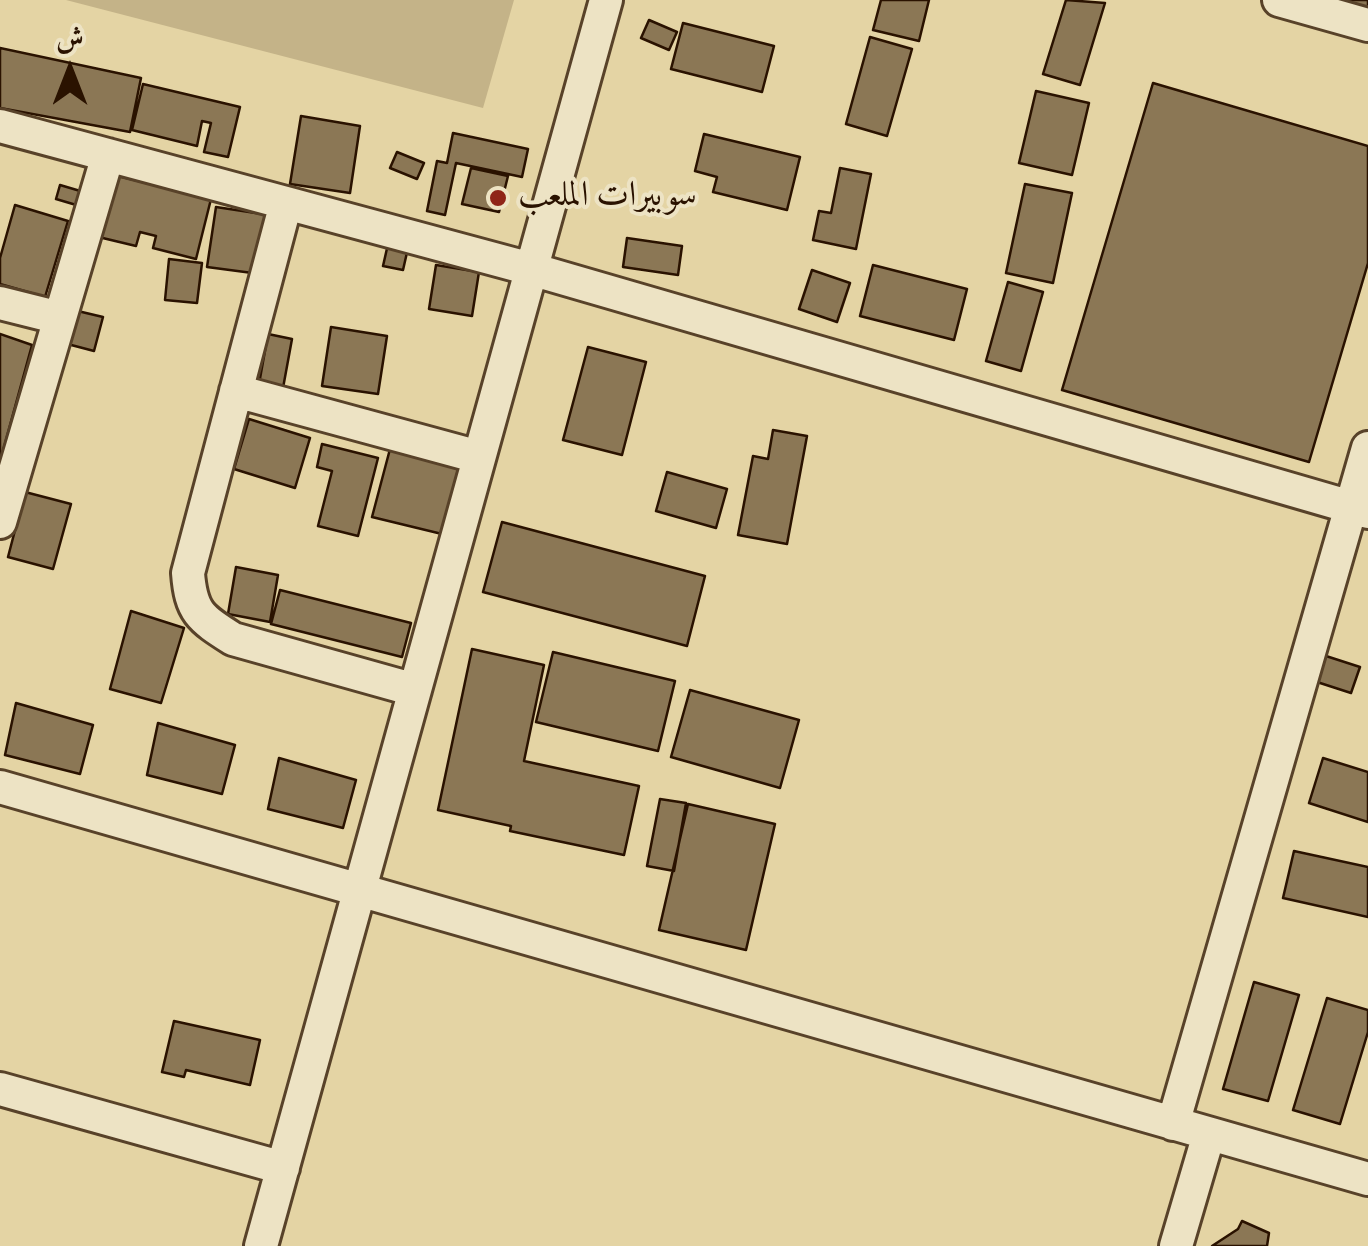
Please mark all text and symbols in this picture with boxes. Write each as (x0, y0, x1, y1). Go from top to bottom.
north arrow (20, 20, 120, 120)
text: ش (56, 22, 84, 57)
place label: سوبيرات الملعب (518, 177, 697, 219)
marker: سوبيرات الملعب (487, 187, 509, 209)

